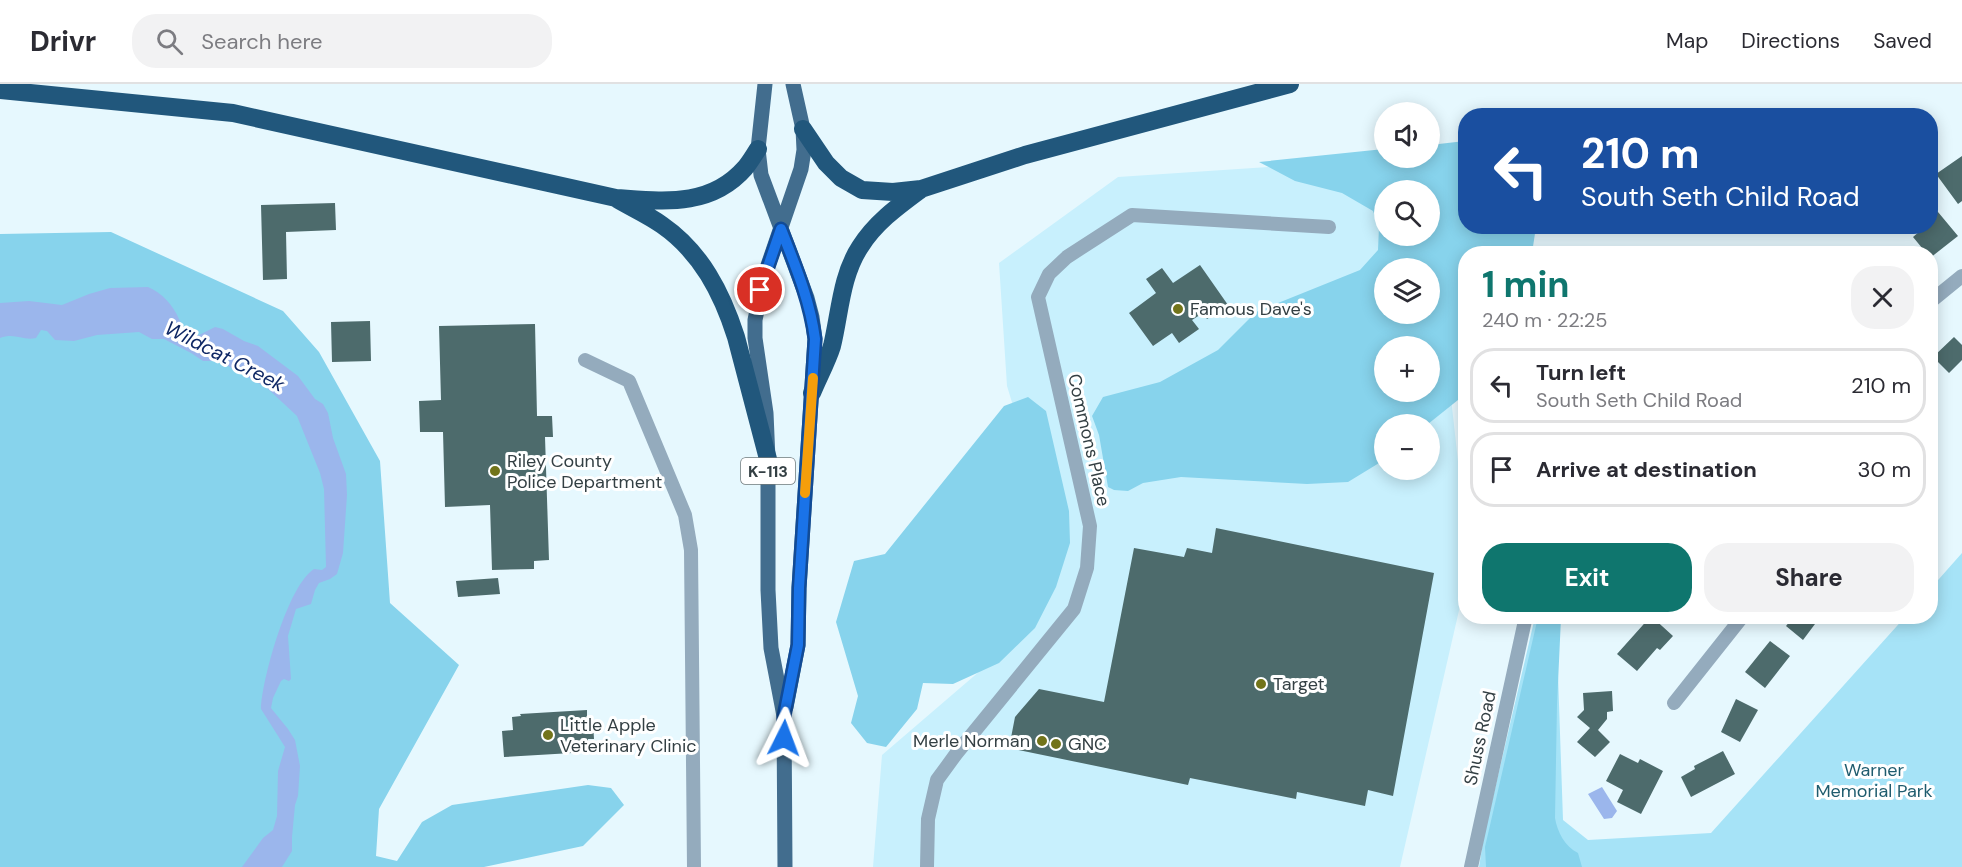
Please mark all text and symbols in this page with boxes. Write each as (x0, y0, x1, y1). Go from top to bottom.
search box (132, 14, 552, 68)
text: Drivr (30, 23, 96, 60)
icon: search (153, 25, 186, 58)
text: Search here (201, 27, 323, 56)
text: Map (1666, 27, 1708, 55)
text: Directions (1741, 27, 1840, 55)
text: Saved (1873, 27, 1932, 55)
map controls (1374, 102, 1440, 480)
button: sound (1374, 102, 1440, 168)
text: 210 m (1581, 126, 1699, 181)
icon: left (1482, 132, 1560, 210)
text: South Seth Child Road (1581, 179, 1860, 214)
button: search (1374, 180, 1440, 246)
button: layers (1374, 258, 1440, 324)
text: 1 min (1482, 261, 1570, 308)
pin (734, 264, 785, 315)
button: close (1851, 266, 1914, 329)
icon: arrive (743, 273, 776, 306)
place label: Famous Dave's (1190, 297, 1312, 321)
marker: Famous Dave's (1171, 302, 1185, 316)
text: 240 m · 22:25 (1482, 307, 1608, 333)
water label: Wildcat Creek (160, 315, 290, 398)
button: + (1374, 336, 1440, 402)
text: Turn left (1536, 358, 1626, 387)
icon: left (1485, 369, 1518, 402)
street label: Commons Place (1062, 371, 1116, 509)
text: 210 m (1851, 371, 1911, 400)
text: South Seth Child Road (1536, 387, 1742, 413)
button: − (1374, 414, 1440, 480)
place label: Riley County Police Department (507, 449, 662, 494)
icon: arrive (1485, 453, 1518, 486)
text: Arrive at destination (1536, 455, 1757, 484)
text: 30 m (1857, 455, 1911, 484)
road number: K-113 (741, 458, 795, 484)
marker: Riley County Police Department (488, 464, 502, 478)
button: Exit (1482, 543, 1692, 612)
button: Share (1704, 543, 1914, 612)
place label: Target (1273, 672, 1325, 696)
marker: Target (1254, 677, 1268, 691)
street label: Shuss Road (1458, 689, 1502, 787)
position arrow (752, 706, 816, 770)
place label: Little Apple Veterinary Clinic (560, 713, 697, 758)
marker: Little Apple Veterinary Clinic (541, 728, 555, 742)
place label: Merle Norman (913, 729, 1030, 753)
place label: GNC (1068, 732, 1107, 756)
marker: Merle Norman (1035, 734, 1049, 748)
marker: GNC (1049, 737, 1063, 751)
park label: Warner Memorial Park (1815, 758, 1933, 803)

